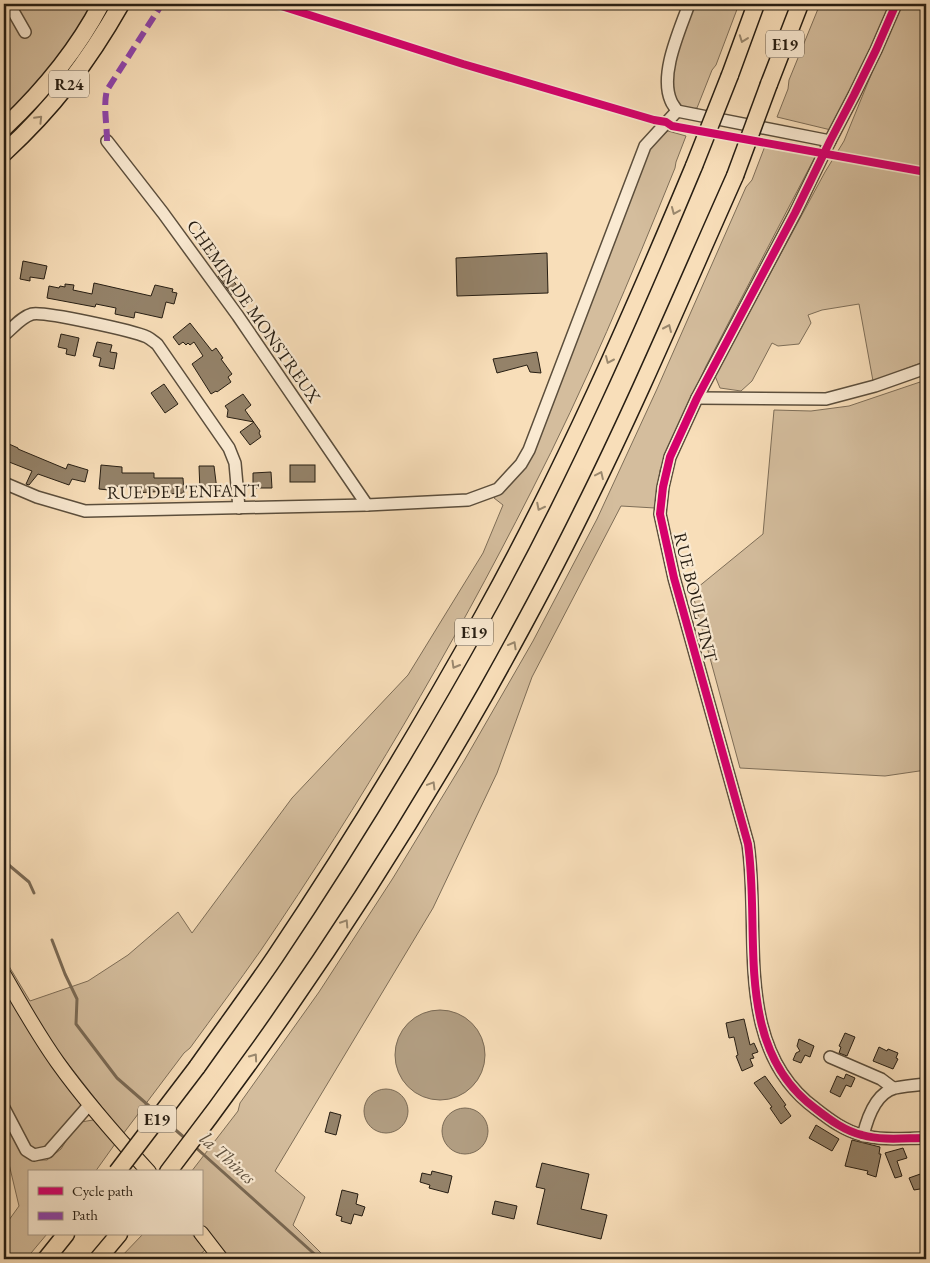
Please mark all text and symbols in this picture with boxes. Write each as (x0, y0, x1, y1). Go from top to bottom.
road number: E19 (766, 31, 804, 58)
one-way arrow (739, 34, 749, 43)
road number: R24 (49, 70, 89, 98)
one-way arrow (33, 116, 42, 125)
one-way arrow (671, 206, 682, 215)
street label: CHEMIN DE MONSTREUX (182, 215, 326, 407)
one-way arrow (661, 324, 672, 333)
one-way arrow (605, 355, 616, 364)
one-way arrow (594, 472, 604, 481)
street label: RUE DE L'ENFANT (107, 478, 260, 504)
one-way arrow (536, 501, 546, 510)
street label: RUE BOULVINT (669, 530, 723, 665)
road number: E19 (455, 618, 493, 646)
one-way arrow (506, 641, 516, 650)
one-way arrow (451, 660, 461, 669)
one-way arrow (425, 782, 435, 791)
one-way arrow (339, 919, 349, 928)
one-way arrow (248, 1054, 257, 1063)
road number: E19 (138, 1106, 176, 1132)
water label: la Thines (195, 1126, 262, 1190)
legend (28, 1170, 202, 1236)
text: Cycle path (72, 1181, 134, 1200)
text: Path (72, 1205, 98, 1224)

